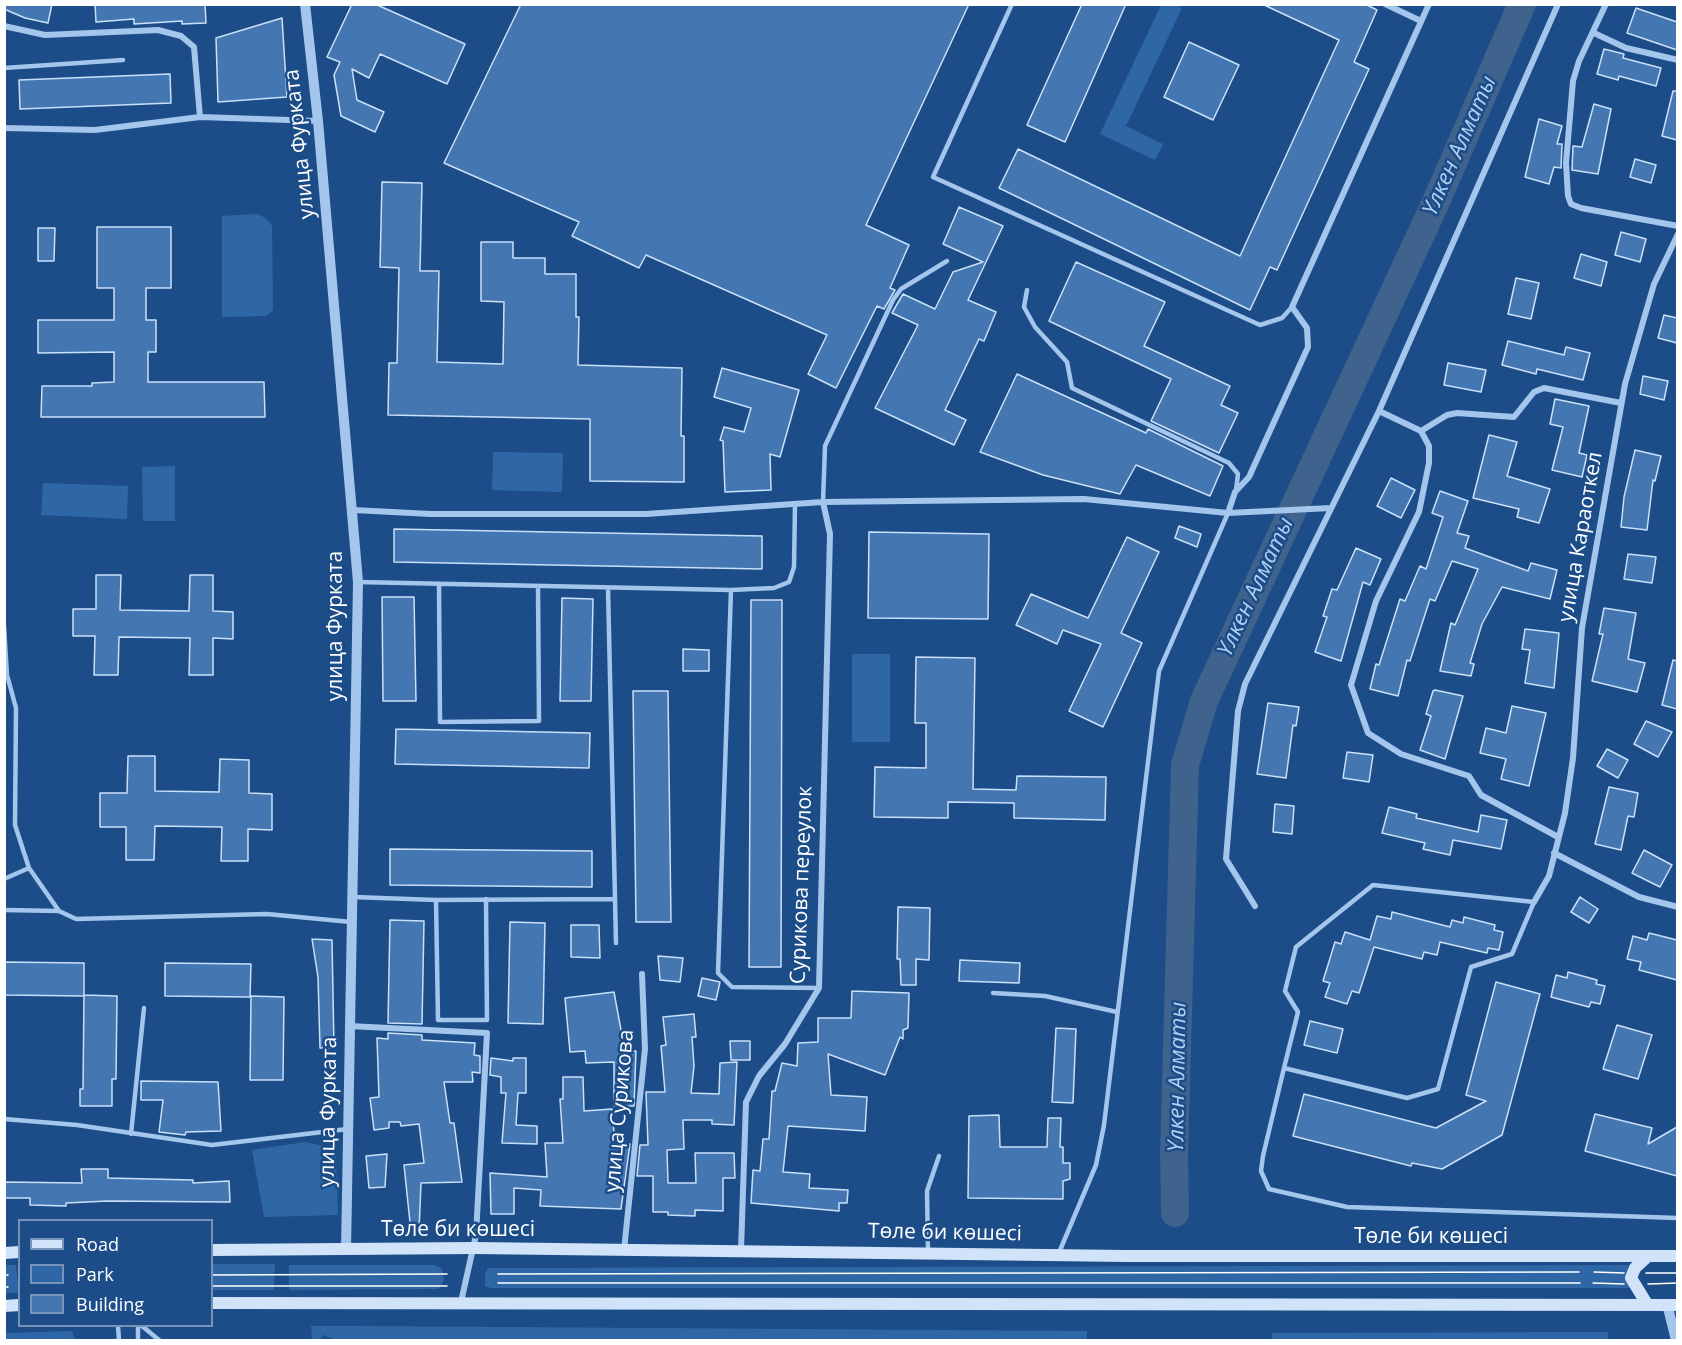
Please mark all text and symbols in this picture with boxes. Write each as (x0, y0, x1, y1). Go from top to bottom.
street label: улица Фурката (280, 68, 320, 220)
water label: Үлкен Алматы (1417, 72, 1503, 220)
street label: улица Караоткел (1554, 450, 1608, 624)
water label: Үлкен Алматы (1212, 513, 1300, 661)
street label: улица Фурката (323, 551, 349, 701)
street label: Сурикова переулок (786, 786, 818, 984)
water label: Үлкен Алматы (1163, 1002, 1193, 1152)
street label: улица Сурикова (600, 1029, 640, 1193)
street label: улица Фурката (315, 1037, 343, 1187)
street label: Төле би көшесі (381, 1217, 535, 1243)
legend (18, 1219, 213, 1327)
street label: Төле би көшесі (868, 1219, 1022, 1247)
street label: Төле би көшесі (1354, 1224, 1508, 1250)
text: Road (76, 1232, 119, 1256)
text: Park (76, 1262, 114, 1286)
text: Building (76, 1292, 144, 1316)

